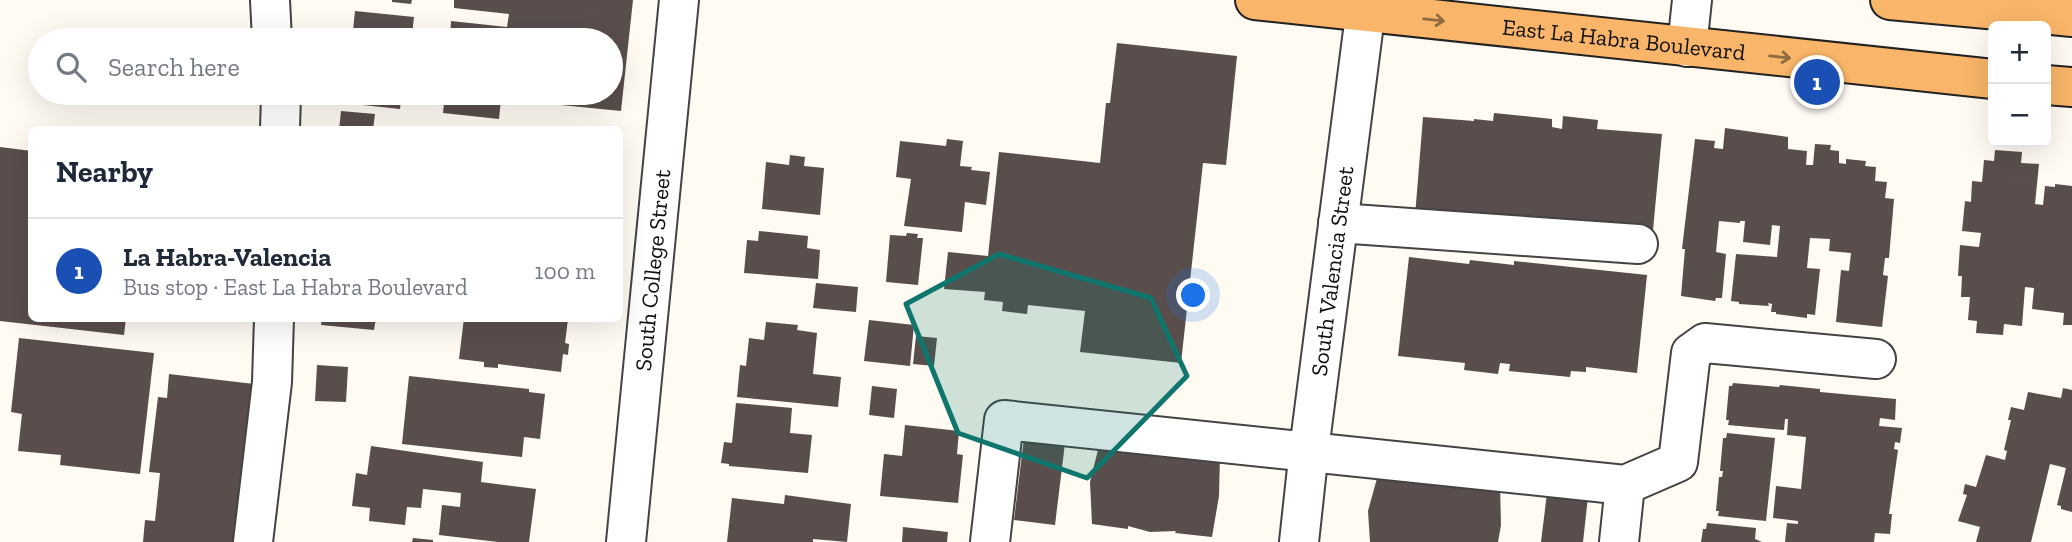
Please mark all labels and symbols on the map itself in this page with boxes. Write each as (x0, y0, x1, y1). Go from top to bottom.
one-way arrow (1422, 13, 1445, 26)
street label: East La Habra Boulevard (1501, 13, 1747, 66)
one-way arrow (1768, 51, 1791, 64)
pin: 1 (1794, 56, 1840, 108)
street label: South Valencia Street (1305, 164, 1360, 378)
street label: South College Street (629, 168, 676, 372)
your location (1176, 278, 1210, 312)

